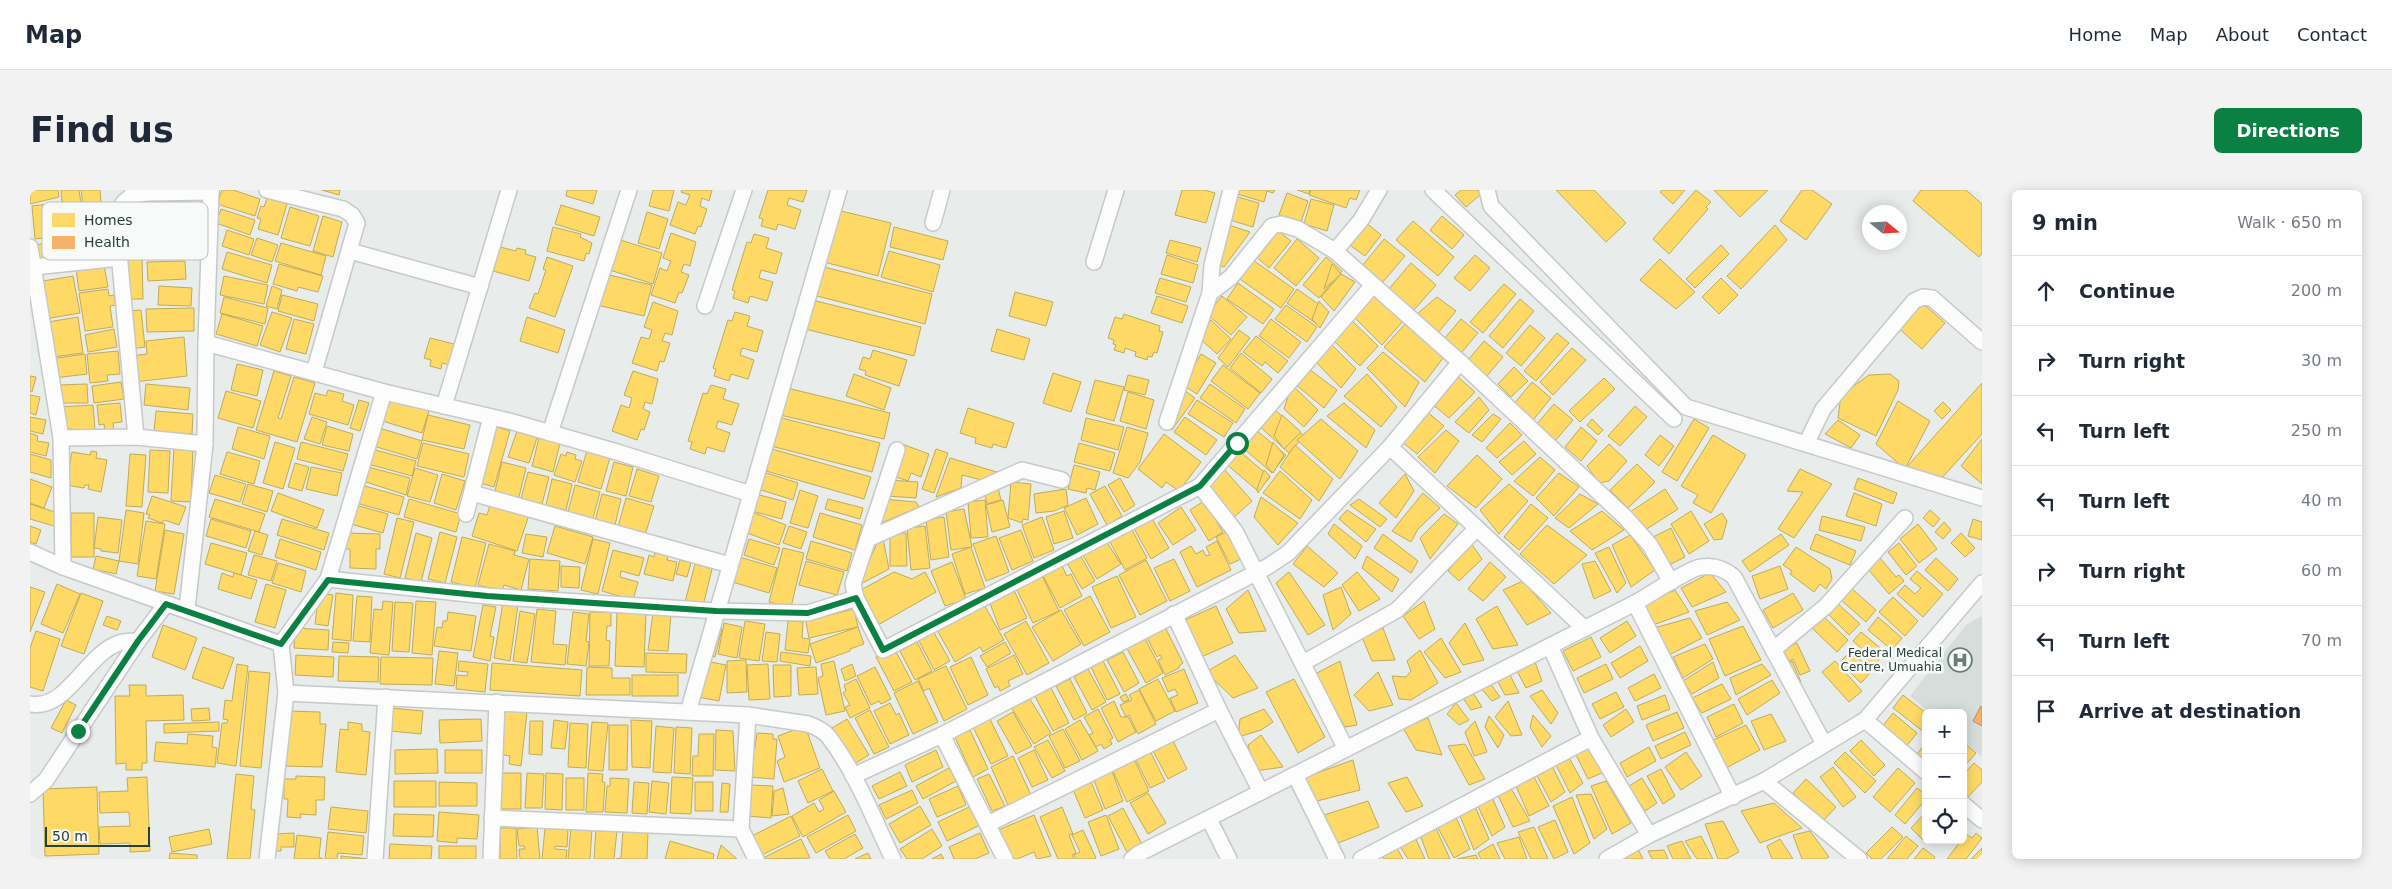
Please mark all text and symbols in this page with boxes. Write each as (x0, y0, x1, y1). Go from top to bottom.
text: Map (25, 21, 82, 49)
text: Home (2069, 24, 2122, 45)
text: Map (2150, 24, 2188, 45)
text: About (2216, 24, 2269, 45)
text: Contact (2297, 24, 2367, 45)
button: Directions (2214, 108, 2362, 153)
text: Find us (30, 110, 174, 150)
legend (42, 202, 208, 260)
north arrow (1862, 205, 1907, 250)
text: 9 min (2032, 211, 2098, 235)
text: Homes (84, 212, 133, 228)
text: Walk · 650 m (2237, 213, 2342, 232)
text: Health (84, 234, 130, 250)
icon: ahead (2032, 277, 2060, 305)
text: Continue (2079, 280, 2175, 302)
text: 200 m (2291, 281, 2342, 300)
icon: right (2032, 347, 2060, 375)
text: Turn right (2079, 350, 2185, 372)
text: 30 m (2301, 351, 2342, 370)
icon: left (2032, 417, 2060, 445)
text: Turn left (2079, 420, 2170, 442)
text: 250 m (2291, 421, 2342, 440)
route start (1226, 432, 1249, 455)
icon: left (2032, 487, 2060, 515)
text: Turn left (2079, 490, 2170, 512)
text: 40 m (2301, 491, 2342, 510)
icon: right (2032, 557, 2060, 585)
text: Turn right (2079, 560, 2185, 582)
text: 60 m (2301, 561, 2342, 580)
icon: left (2032, 627, 2060, 655)
text: Turn left (2079, 630, 2170, 652)
text: 70 m (2301, 631, 2342, 650)
place label: Federal Medical Centre, Umuahia (1841, 646, 1942, 674)
hospital icon: Federal Medical Centre, Umuahia (1947, 647, 1973, 673)
icon: arrive (2032, 697, 2060, 725)
text: Arrive at destination (2079, 700, 2301, 722)
map controls (1922, 709, 1967, 844)
button: + (1922, 709, 1967, 754)
route end (67, 720, 90, 743)
button: − (1922, 754, 1967, 799)
button: locate (1922, 799, 1967, 844)
scale bar (45, 824, 150, 847)
text: 50 m (52, 828, 88, 844)

